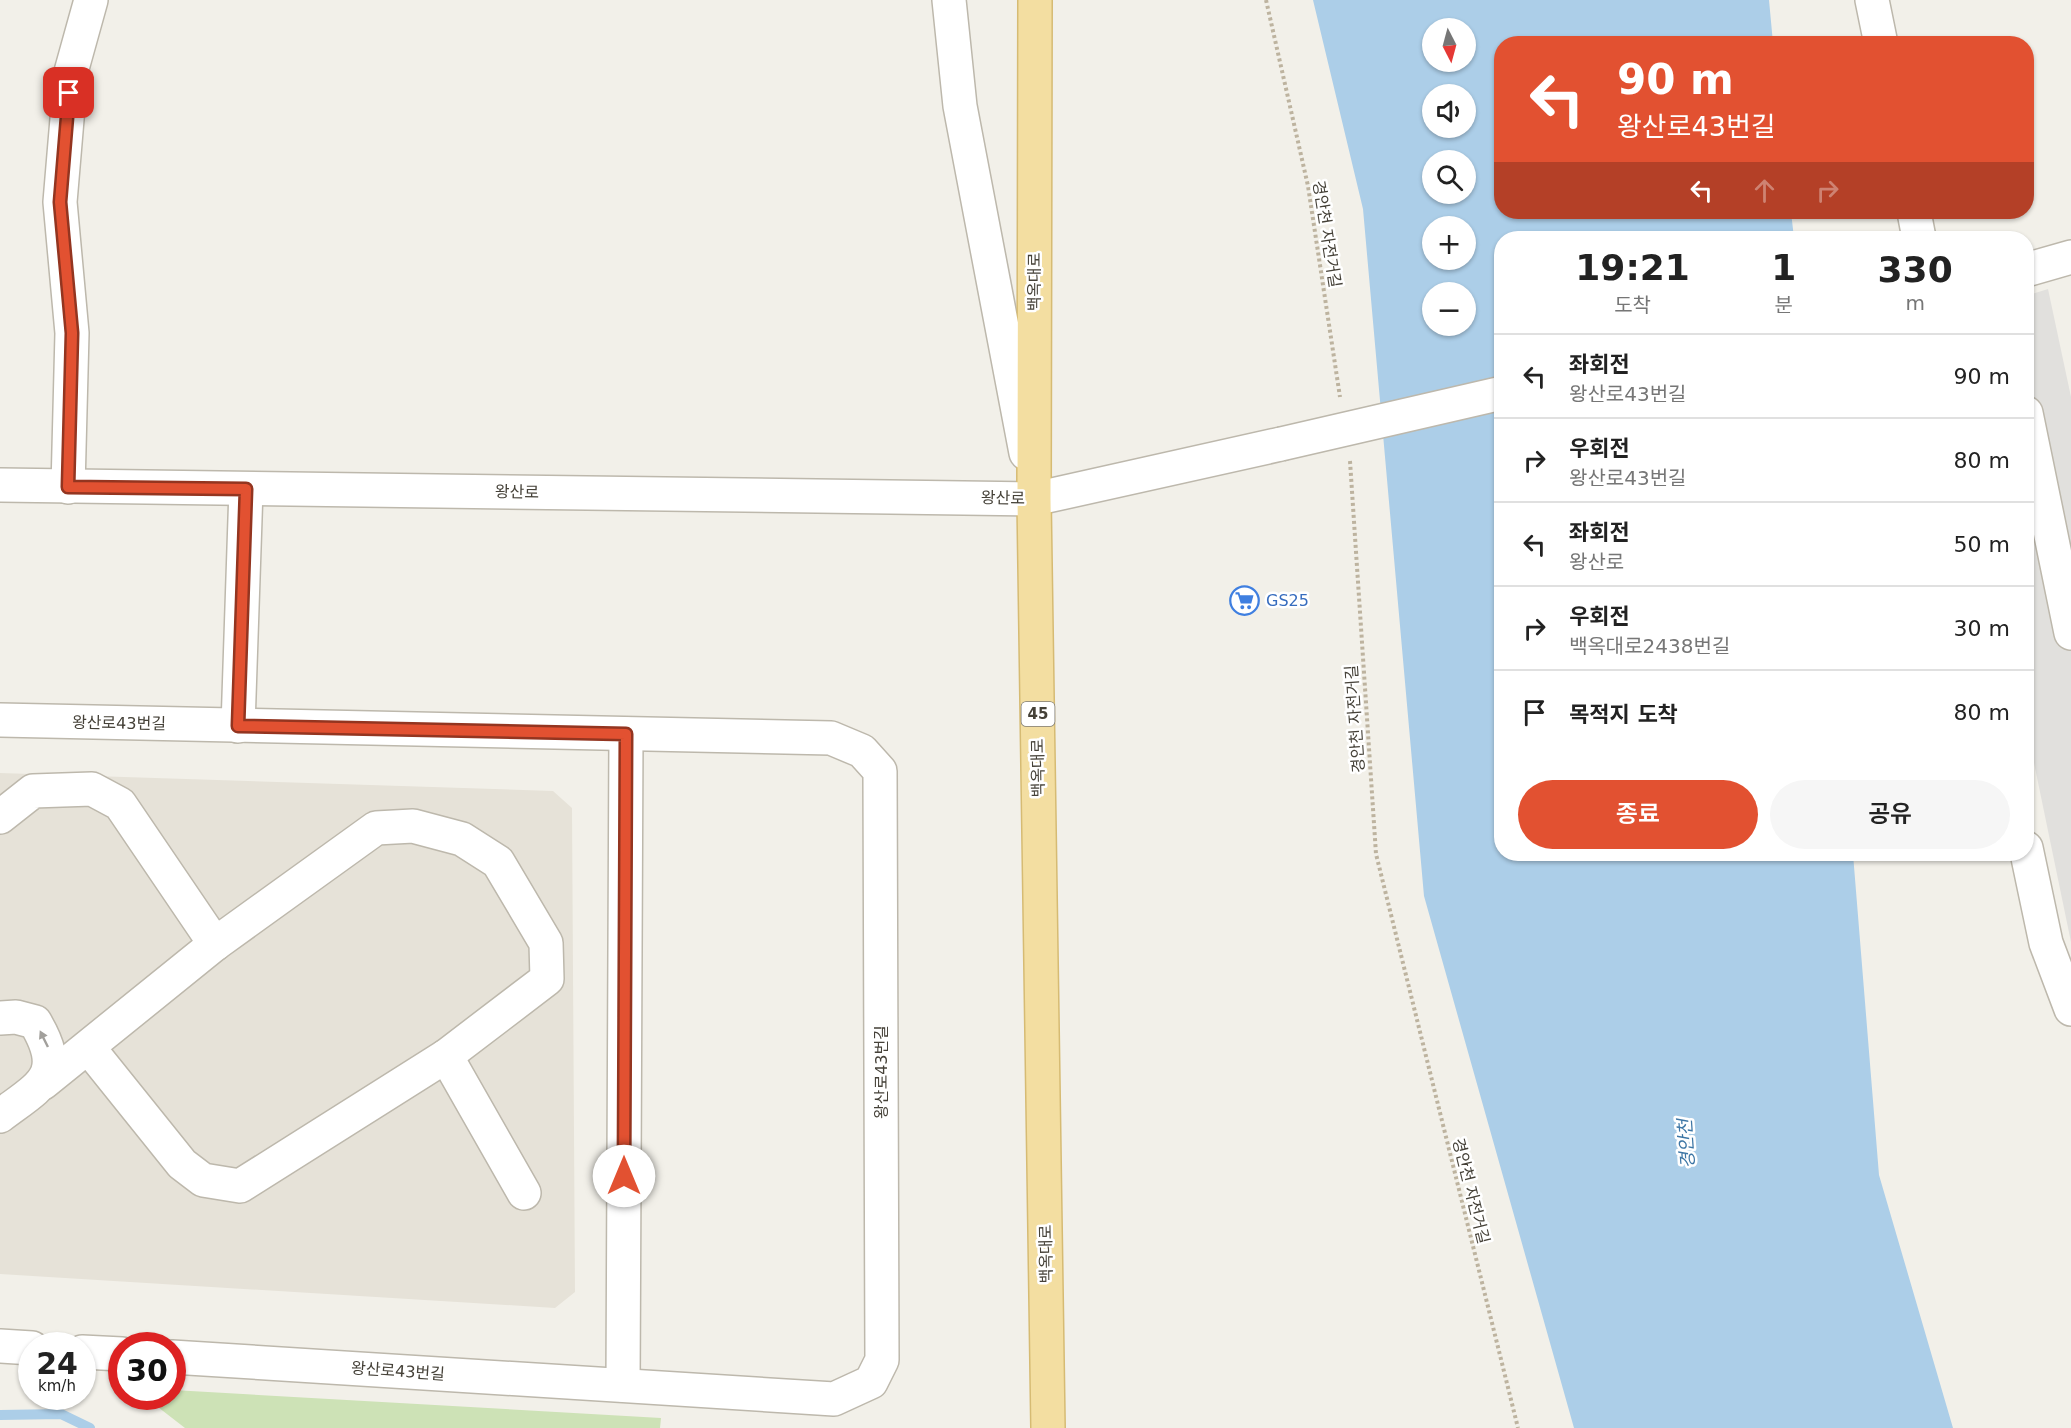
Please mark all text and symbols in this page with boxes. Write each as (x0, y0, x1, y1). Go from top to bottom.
north arrow (1422, 18, 1476, 72)
map controls (1422, 18, 1476, 336)
text: 90 m (1617, 55, 1734, 104)
icon: left (1518, 60, 1596, 138)
pin (43, 67, 94, 118)
icon: arrive (52, 76, 85, 109)
button: sound (1422, 84, 1476, 138)
text: 왕산로43번길 (1617, 111, 1776, 142)
button: search (1422, 150, 1476, 204)
icon: left (1685, 174, 1718, 207)
icon: ahead (1748, 174, 1781, 207)
icon: right (1811, 174, 1844, 207)
street label: 경안천 자전거길 (1309, 179, 1345, 289)
button: + (1422, 216, 1476, 270)
text: 19:21 (1575, 247, 1690, 288)
text: 1 (1771, 247, 1796, 288)
text: 330 (1878, 249, 1953, 290)
street label: 백옥대로 (1025, 252, 1044, 311)
button: − (1422, 282, 1476, 336)
text: m (1905, 291, 1925, 315)
text: 도착 (1614, 293, 1651, 317)
text: 분 (1775, 293, 1793, 317)
text: 좌회전 (1569, 352, 1630, 377)
icon: left (1518, 360, 1551, 393)
text: 90 m (1954, 364, 2010, 389)
text: 왕산로43번길 (1569, 382, 1686, 406)
text: 우회전 (1569, 436, 1630, 461)
icon: right (1518, 444, 1551, 477)
text: 80 m (1954, 448, 2010, 473)
text: 왕산로43번길 (1569, 466, 1686, 490)
street label: 왕산로 (495, 482, 540, 502)
street label: 왕산로 (981, 488, 1026, 508)
text: 좌회전 (1569, 520, 1630, 545)
icon: left (1518, 528, 1551, 561)
text: 50 m (1954, 532, 2010, 557)
text: 왕산로 (1569, 550, 1624, 574)
supermarket icon: GS25 (1229, 584, 1261, 616)
place label: GS25 (1266, 591, 1309, 610)
text: 우회전 (1569, 604, 1630, 629)
icon: right (1518, 612, 1551, 645)
text: 30 m (1954, 616, 2010, 641)
text: 백옥대로2438번길 (1569, 634, 1730, 658)
street label: 경안천 자전거길 (1342, 664, 1368, 774)
icon: arrive (1518, 696, 1551, 729)
text: 80 m (1954, 700, 2010, 725)
road number: 45 (1022, 702, 1054, 726)
text: 목적지 도착 (1569, 702, 1678, 727)
street label: 왕산로43번길 (72, 713, 166, 733)
street label: 백옥대로 (1028, 738, 1048, 798)
button: 종료 (1518, 780, 1758, 849)
button: 공유 (1770, 780, 2010, 849)
street label: 왕산로43번길 (872, 1025, 891, 1119)
one-way arrow (39, 1031, 48, 1048)
water label: 경안천 (1674, 1116, 1698, 1170)
street label: 경안천 자전거길 (1449, 1136, 1493, 1246)
position arrow (592, 1144, 656, 1208)
street label: 백옥대로 (1036, 1224, 1056, 1284)
speed limit sign: 30 (108, 1332, 186, 1410)
text: 24 (36, 1346, 78, 1381)
street label: 왕산로43번길 (350, 1358, 446, 1384)
text: km/h (38, 1377, 76, 1395)

